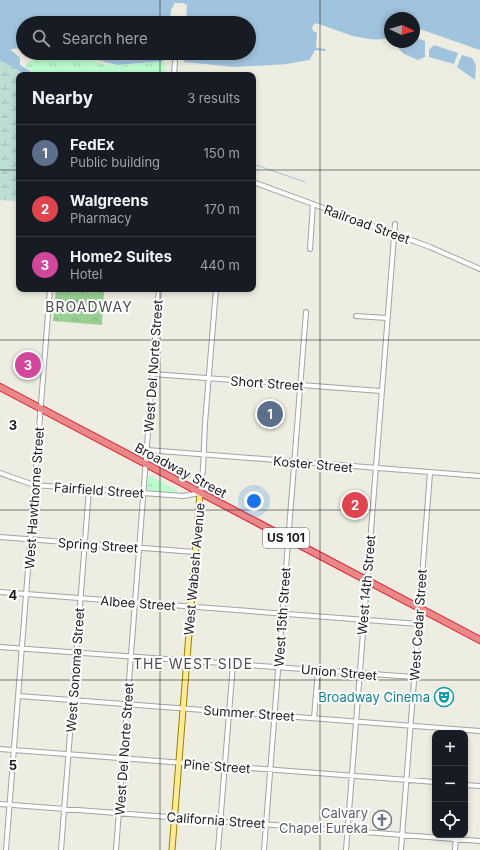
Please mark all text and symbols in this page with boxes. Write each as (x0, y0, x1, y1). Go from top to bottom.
north arrow (384, 12, 420, 48)
search box (16, 16, 256, 60)
icon: search (30, 27, 52, 49)
text: Search here (62, 29, 148, 48)
text: Nearby (32, 88, 93, 108)
text: 3 results (187, 90, 240, 106)
text: FedEx (70, 135, 115, 154)
text: 1 (42, 145, 48, 161)
text: 150 m (204, 145, 240, 161)
text: Public building (70, 154, 160, 170)
text: Walgreens (70, 191, 148, 210)
text: 2 (41, 201, 49, 217)
text: 170 m (204, 201, 240, 217)
street label: Railroad Street (322, 201, 412, 247)
text: Pharmacy (70, 210, 132, 226)
text: Home2 Suites (70, 247, 172, 266)
text: 3 (41, 257, 49, 273)
text: 440 m (200, 257, 240, 273)
text: Hotel (70, 266, 102, 282)
district label: BROADWAY (45, 298, 133, 315)
street label: West Del Norte Street (140, 299, 166, 433)
pin: 3 (15, 350, 41, 380)
street label: Short Street (230, 372, 304, 394)
pin: 1 (257, 399, 283, 429)
text: 3 (9, 417, 17, 433)
street label: West Hawthorne Street (21, 426, 47, 570)
street label: Broadway Street (132, 439, 230, 501)
street label: Koster Street (273, 453, 353, 475)
street label: Fairfield Street (54, 479, 144, 501)
pin: 2 (342, 490, 368, 520)
your location (244, 491, 264, 511)
street label: West Wabash Avenue (180, 502, 208, 636)
road number: US 101 (263, 528, 309, 548)
street label: Spring Street (57, 534, 139, 556)
street label: West 14th Street (354, 534, 378, 636)
street label: West 15th Street (271, 567, 293, 667)
street label: West Cedar Street (406, 569, 430, 681)
text: 4 (9, 587, 18, 603)
street label: Albee Street (100, 592, 176, 614)
street label: West Sonoma Street (63, 607, 87, 733)
district label: THE WEST SIDE (133, 655, 253, 672)
street label: Union Street (300, 661, 378, 683)
street label: West Del Norte Street (111, 682, 137, 816)
theatre icon: Broadway Cinema (433, 686, 455, 708)
place label: Broadway Cinema (318, 689, 430, 705)
street label: Summer Street (203, 702, 295, 724)
map controls (432, 730, 468, 838)
button: + (432, 730, 468, 766)
street label: Pine Street (183, 756, 251, 776)
text: 5 (9, 757, 17, 773)
button: − (432, 766, 468, 802)
button: locate (432, 802, 468, 838)
place label: Calvary Chapel Eureka (279, 805, 368, 836)
street label: California Street (166, 809, 266, 831)
church icon: Calvary Chapel Eureka (371, 809, 393, 831)

